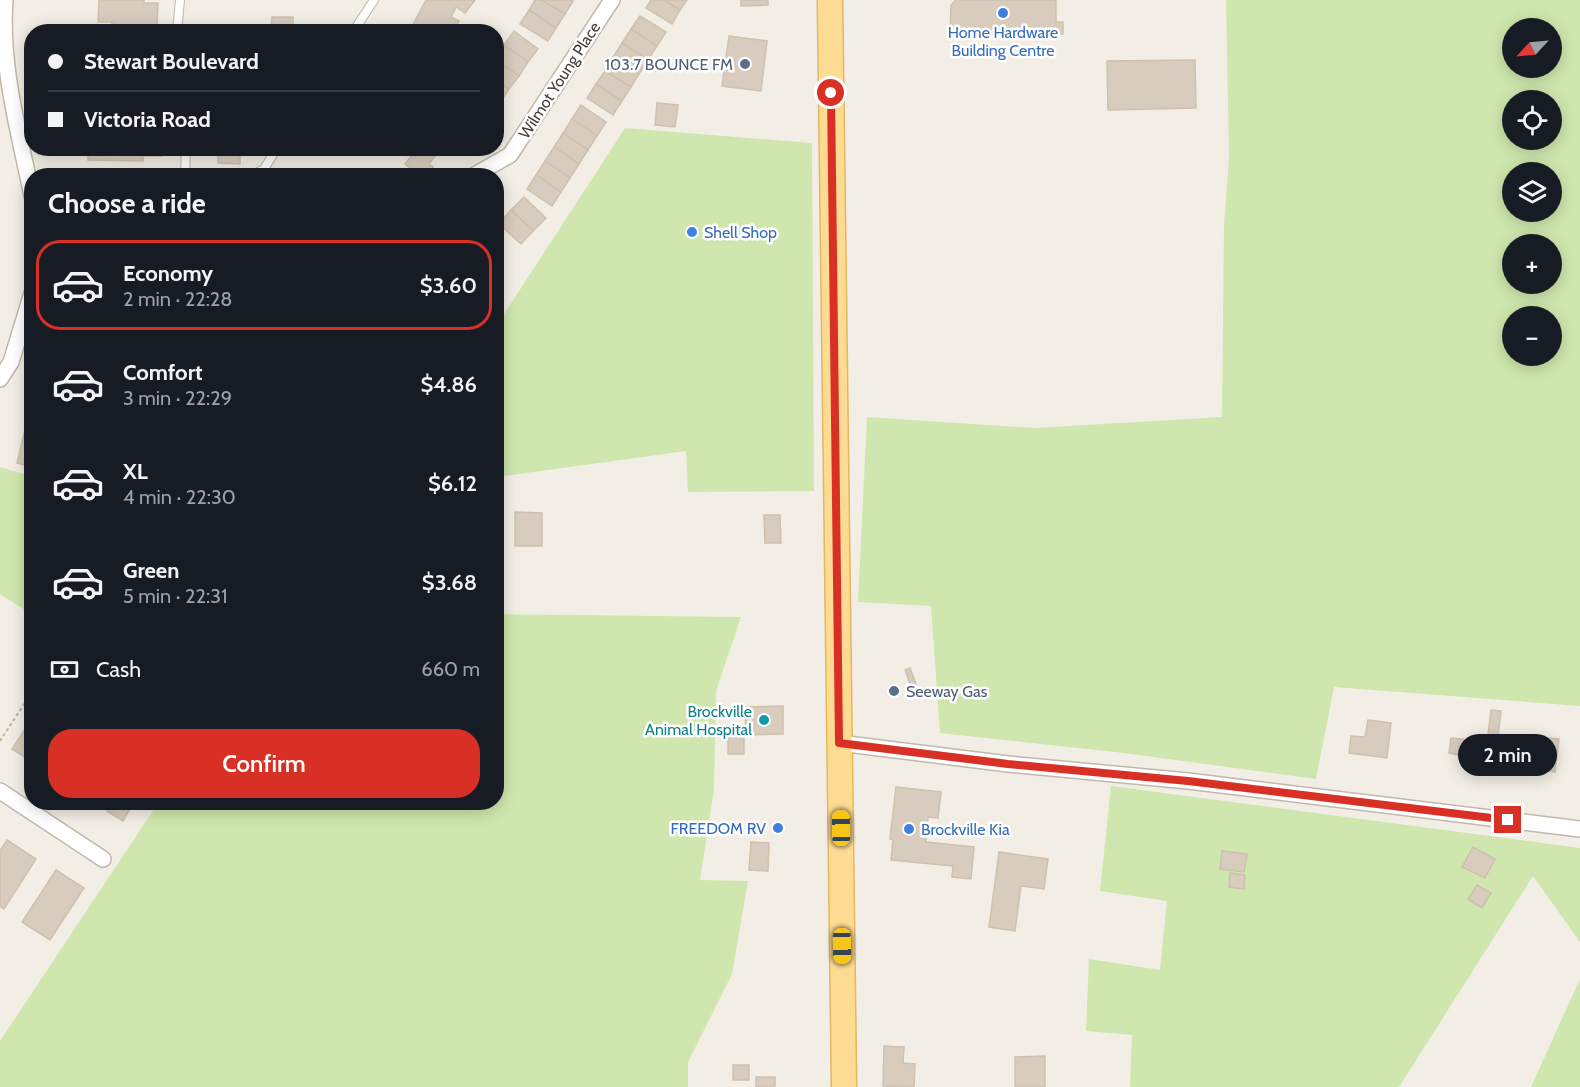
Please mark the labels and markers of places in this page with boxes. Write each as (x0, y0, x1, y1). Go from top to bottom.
marker: Home Hardware Building Centre (996, 6, 1010, 20)
place label: Home Hardware Building Centre (948, 23, 1058, 60)
place label: 103.7 BOUNCE FM (605, 55, 733, 74)
marker: 103.7 BOUNCE FM (738, 57, 752, 71)
place label: Shell Shop (704, 223, 777, 242)
marker: Shell Shop (685, 225, 699, 239)
place label: Seeway Gas (906, 682, 988, 701)
marker: Seeway Gas (887, 684, 901, 698)
place label: Brockville Animal Hospital (645, 702, 752, 739)
marker: Brockville Animal Hospital (757, 713, 771, 727)
place label: FREEDOM RV (670, 819, 766, 838)
place label: Brockville Kia (921, 820, 1010, 839)
marker: FREEDOM RV (771, 821, 785, 835)
marker: Brockville Kia (902, 822, 916, 836)

